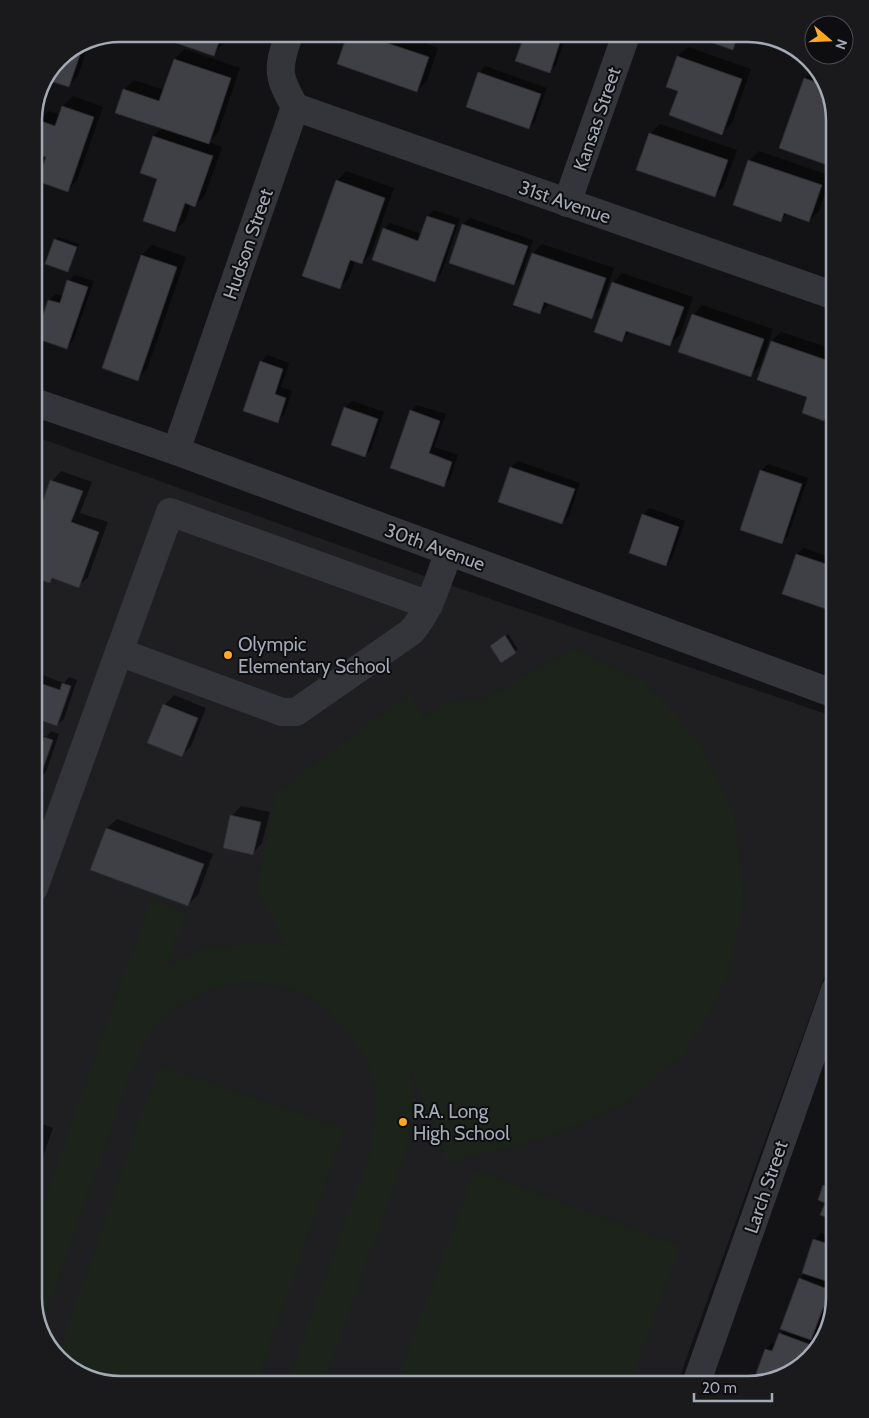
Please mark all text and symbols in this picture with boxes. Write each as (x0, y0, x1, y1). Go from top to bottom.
north arrow (804, 15, 854, 65)
text: N (831, 37, 851, 52)
street label: Kansas Street (568, 63, 626, 174)
street label: 31st Avenue (516, 176, 614, 228)
street label: Hudson Street (218, 185, 278, 302)
street label: 30th Avenue (382, 518, 488, 576)
place label: Olympic Elementary School (238, 633, 391, 678)
marker: Olympic Elementary School (222, 649, 234, 661)
place label: R.A. Long High School (413, 1100, 510, 1145)
marker: R.A. Long High School (397, 1116, 409, 1128)
street label: Larch Street (739, 1137, 793, 1236)
scale bar (694, 1370, 772, 1402)
text: 20 m (702, 1379, 737, 1397)

